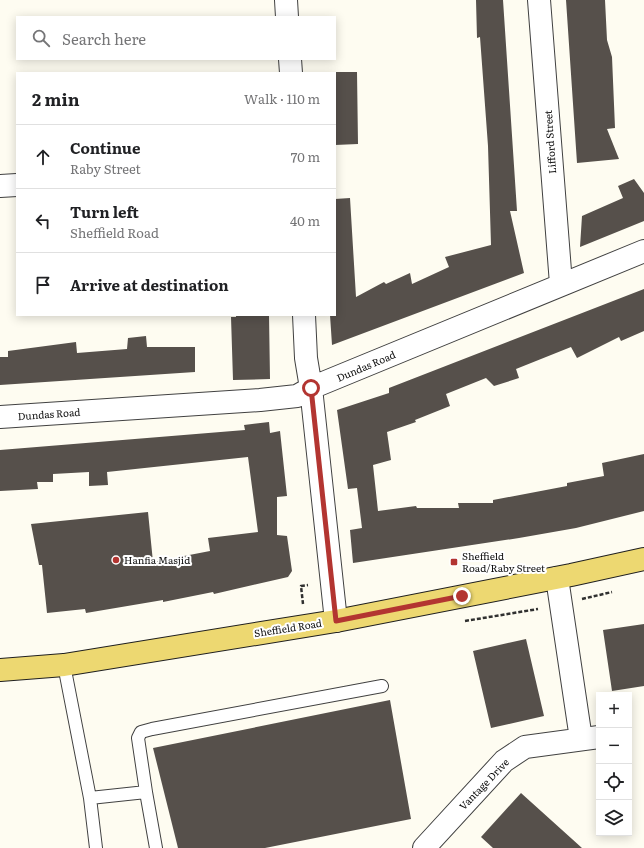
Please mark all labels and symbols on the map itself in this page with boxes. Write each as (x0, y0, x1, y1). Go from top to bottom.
street label: Lifford Street (540, 110, 559, 174)
street label: Dundas Road (334, 346, 398, 385)
route start (302, 379, 320, 397)
street label: Dundas Road (17, 404, 81, 423)
place label: Sheffield Road/Raby Street (462, 548, 545, 575)
place label: Hanfia Masjid (124, 552, 190, 567)
marker: Hanfia Masjid (111, 555, 121, 565)
marker: Sheffield Road/Raby Street (449, 557, 459, 567)
route end (453, 587, 471, 605)
street label: Sheffield Road (253, 615, 323, 640)
street label: Vantage Drive (455, 755, 512, 813)

